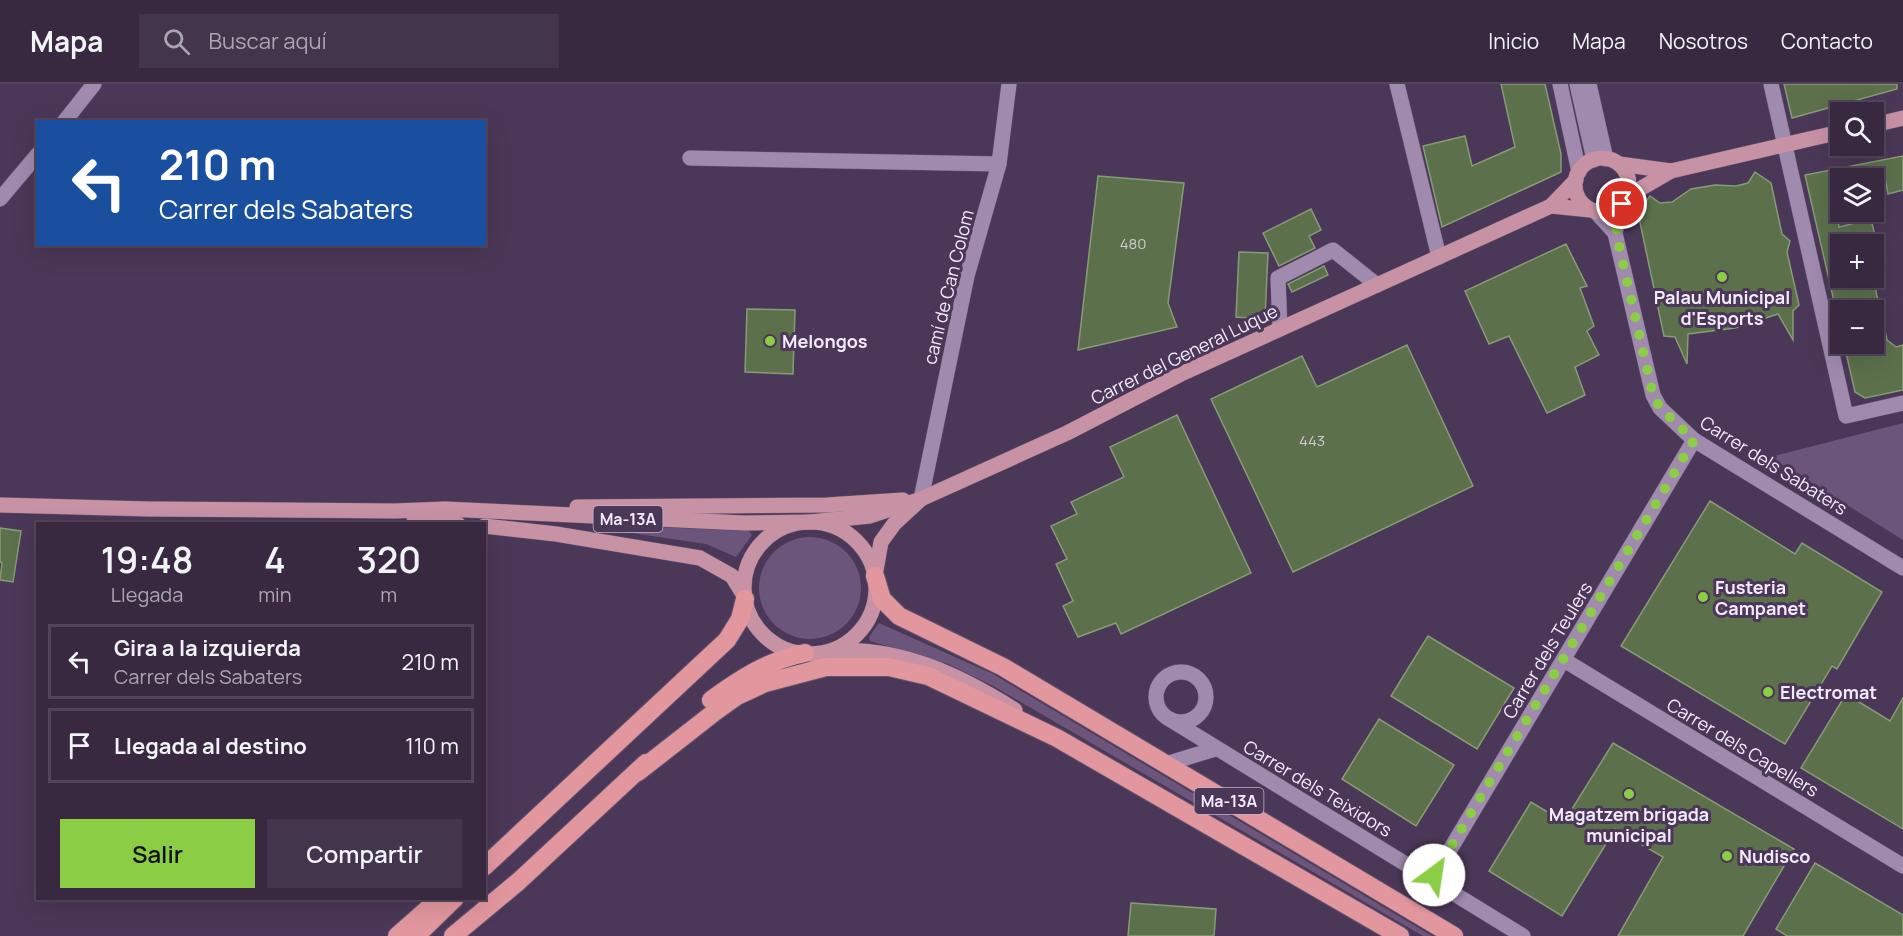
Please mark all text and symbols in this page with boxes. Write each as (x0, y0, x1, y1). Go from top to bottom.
search box (139, 14, 559, 68)
text: Mapa (30, 22, 103, 60)
icon: search (160, 25, 193, 58)
text: Buscar aquí (208, 26, 327, 56)
text: Inicio (1488, 27, 1539, 55)
text: Mapa (1572, 27, 1626, 55)
text: Nosotros (1659, 27, 1748, 55)
text: Contacto (1781, 27, 1873, 55)
map controls (1830, 102, 1884, 354)
button: search (1830, 102, 1884, 156)
text: 210 m (159, 135, 276, 193)
icon: left (60, 144, 138, 222)
button: layers (1830, 168, 1884, 222)
pin (1596, 178, 1647, 229)
icon: arrive (1605, 187, 1638, 220)
text: Carrer dels Sabaters (159, 190, 413, 227)
street label: camí de Can Colom (917, 207, 979, 367)
house number: 480 (1120, 233, 1146, 254)
button: + (1830, 234, 1884, 288)
marker: Palau Municipal d'Esports (1715, 270, 1729, 284)
place label: Palau Municipal d'Esports (1654, 285, 1790, 330)
street label: Carrer del General Luque (1087, 298, 1281, 410)
button: − (1830, 300, 1884, 354)
place label: Melongos (782, 329, 868, 353)
marker: Melongos (763, 334, 777, 348)
street label: Carrer dels Sabaters (1696, 410, 1852, 520)
house number: 443 (1299, 430, 1325, 451)
road number: Ma-13A (594, 506, 662, 532)
text: 19:48 (101, 535, 193, 584)
text: 4 (264, 535, 286, 584)
text: 320 (356, 535, 421, 584)
place label: Fusteria Campanet (1715, 575, 1806, 620)
street label: Carrer dels Teulers (1497, 577, 1597, 723)
text: Llegada (111, 581, 183, 608)
text: min (258, 581, 292, 608)
text: m (380, 581, 397, 608)
marker: Fusteria Campanet (1696, 590, 1710, 604)
text: Gira a la izquierda (114, 633, 301, 663)
icon: left (63, 645, 96, 678)
text: 210 m (401, 647, 459, 677)
text: Carrer dels Sabaters (114, 663, 302, 690)
place label: Electromat (1780, 680, 1877, 704)
marker: Electromat (1761, 685, 1775, 699)
street label: Carrer dels Capellers (1663, 692, 1823, 802)
icon: arrive (63, 729, 96, 762)
text: Llegada al destino (114, 731, 307, 761)
text: 110 m (405, 731, 459, 761)
street label: Carrer dels Teixidors (1239, 734, 1397, 842)
marker: Magatzem brigada municipal (1622, 787, 1636, 801)
road number: Ma-13A (1194, 788, 1264, 814)
place label: Magatzem brigada municipal (1549, 802, 1709, 847)
button: Salir (60, 819, 255, 888)
button: Compartir (267, 819, 462, 888)
position arrow (1402, 843, 1466, 907)
place label: Nudisco (1739, 844, 1810, 868)
marker: Nudisco (1720, 849, 1734, 863)

